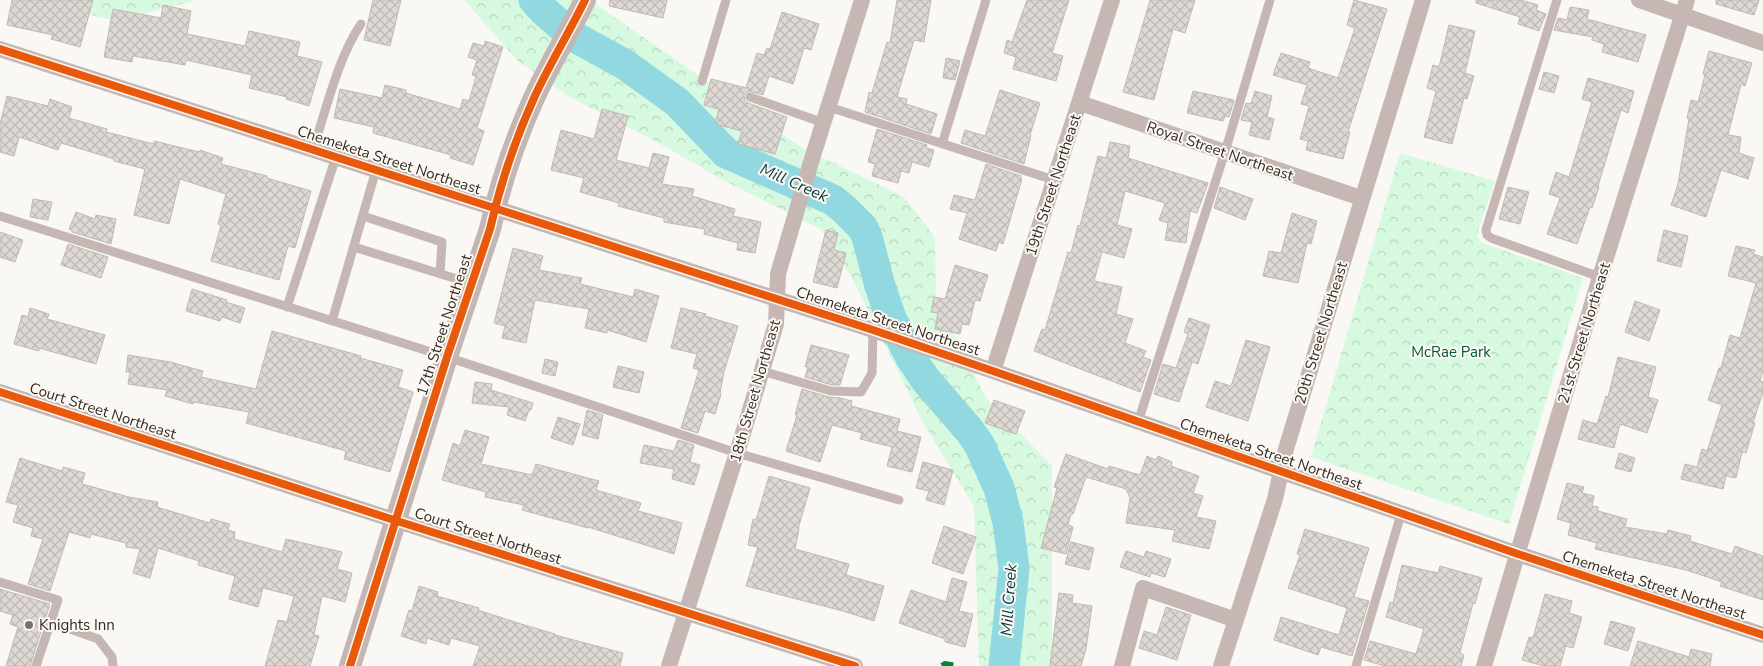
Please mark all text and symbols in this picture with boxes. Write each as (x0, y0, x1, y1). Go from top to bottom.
street label: 19th Street Northeast (1021, 111, 1086, 258)
street label: Royal Street Northeast (1144, 116, 1297, 186)
street label: Chemeketa Street Northeast (295, 121, 484, 199)
water label: Mill Creek (756, 158, 832, 208)
street label: 17th Street Northeast (412, 251, 477, 398)
street label: 20th Street Northeast (1290, 259, 1352, 407)
street label: 21st Street Northeast (1553, 259, 1615, 406)
street label: Chemeketa Street Northeast (794, 282, 983, 360)
street label: 18th Street Northeast (725, 317, 785, 465)
park label: McRae Park (1411, 342, 1491, 362)
street label: Court Street Northeast (27, 378, 180, 444)
street label: Chemeketa Street Northeast (1177, 413, 1366, 495)
street label: Court Street Northeast (412, 503, 565, 569)
street label: Chemeketa Street Northeast (1560, 546, 1749, 624)
water label: Mill Creek (996, 562, 1023, 637)
place label: Knights Inn (39, 615, 115, 635)
marker: Knights Inn (23, 619, 35, 631)

